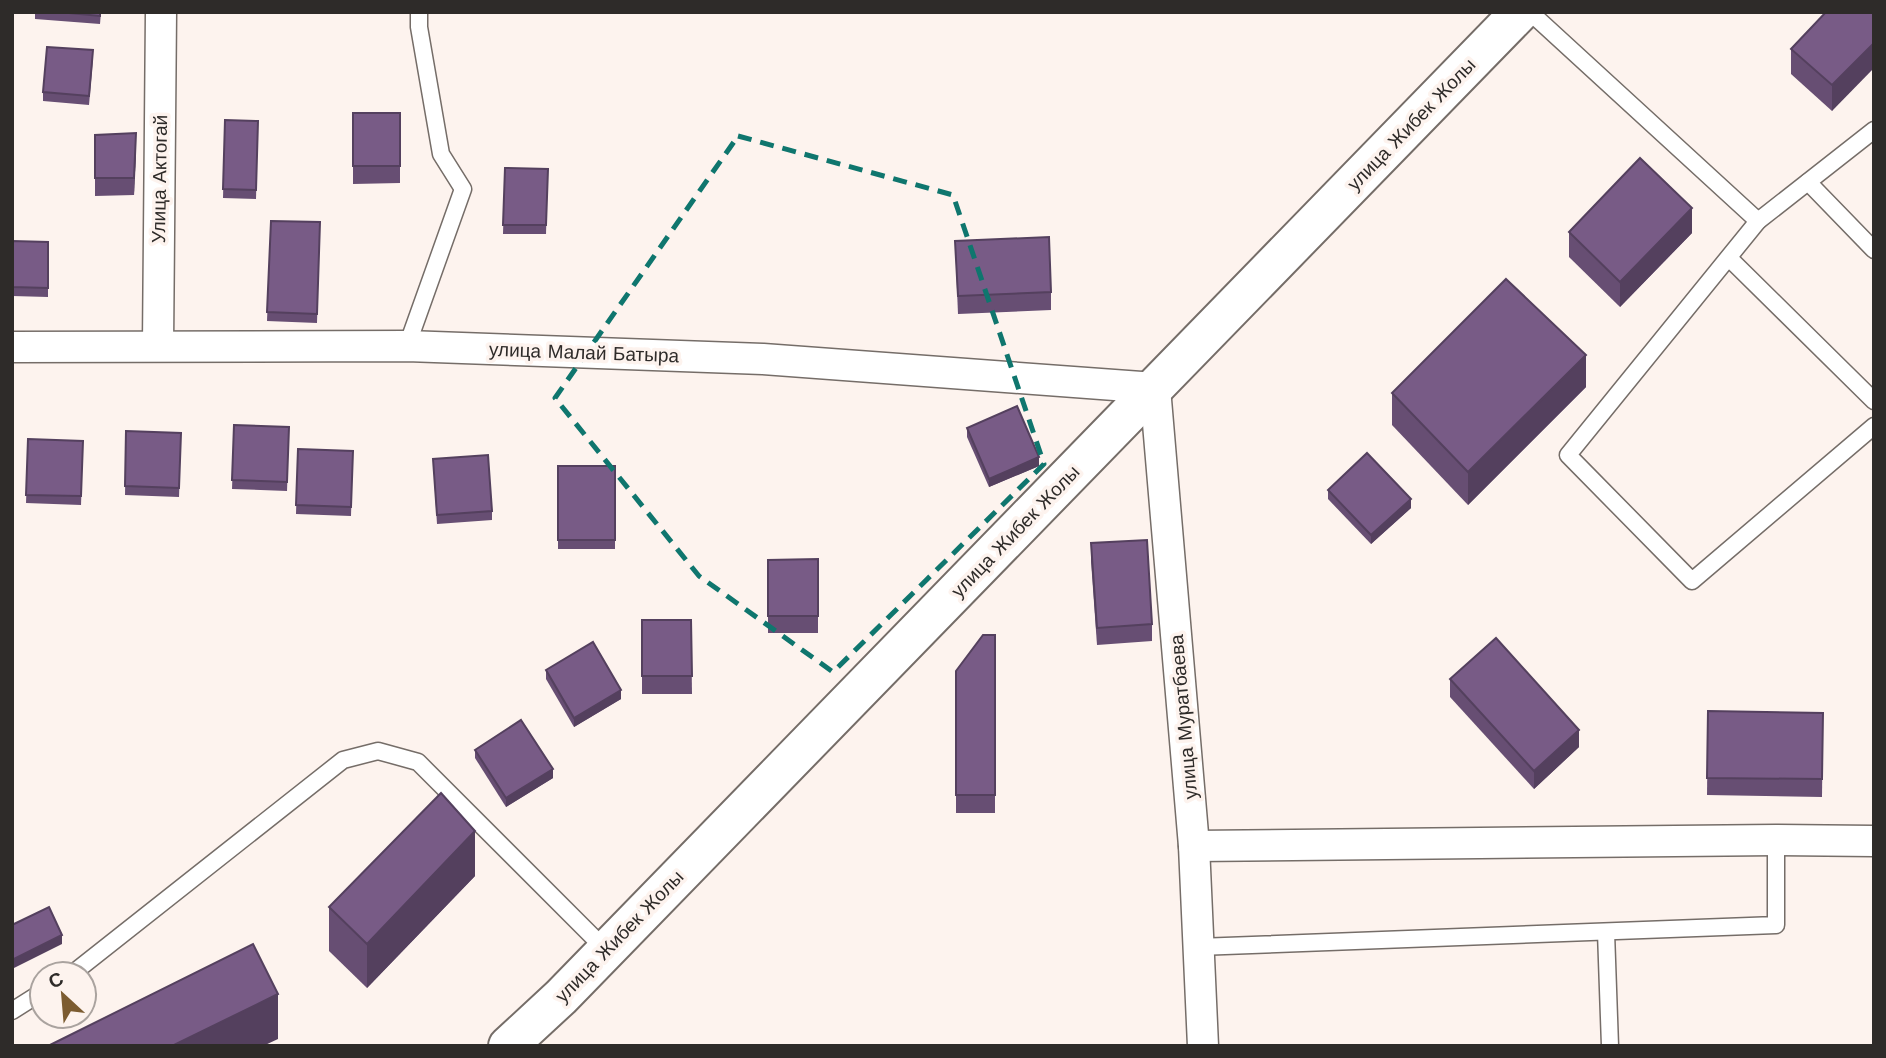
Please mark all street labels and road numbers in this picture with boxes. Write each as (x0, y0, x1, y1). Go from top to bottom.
street label: улица Жибек Жолы (1342, 53, 1480, 195)
street label: Улица Актогай (147, 115, 172, 243)
street label: улица Малай Батыра (489, 338, 680, 367)
street label: улица Жибек Жолы (946, 460, 1084, 602)
street label: улица Муратбаева (1165, 633, 1202, 800)
street label: улица Жибек Жолы (550, 865, 688, 1007)

